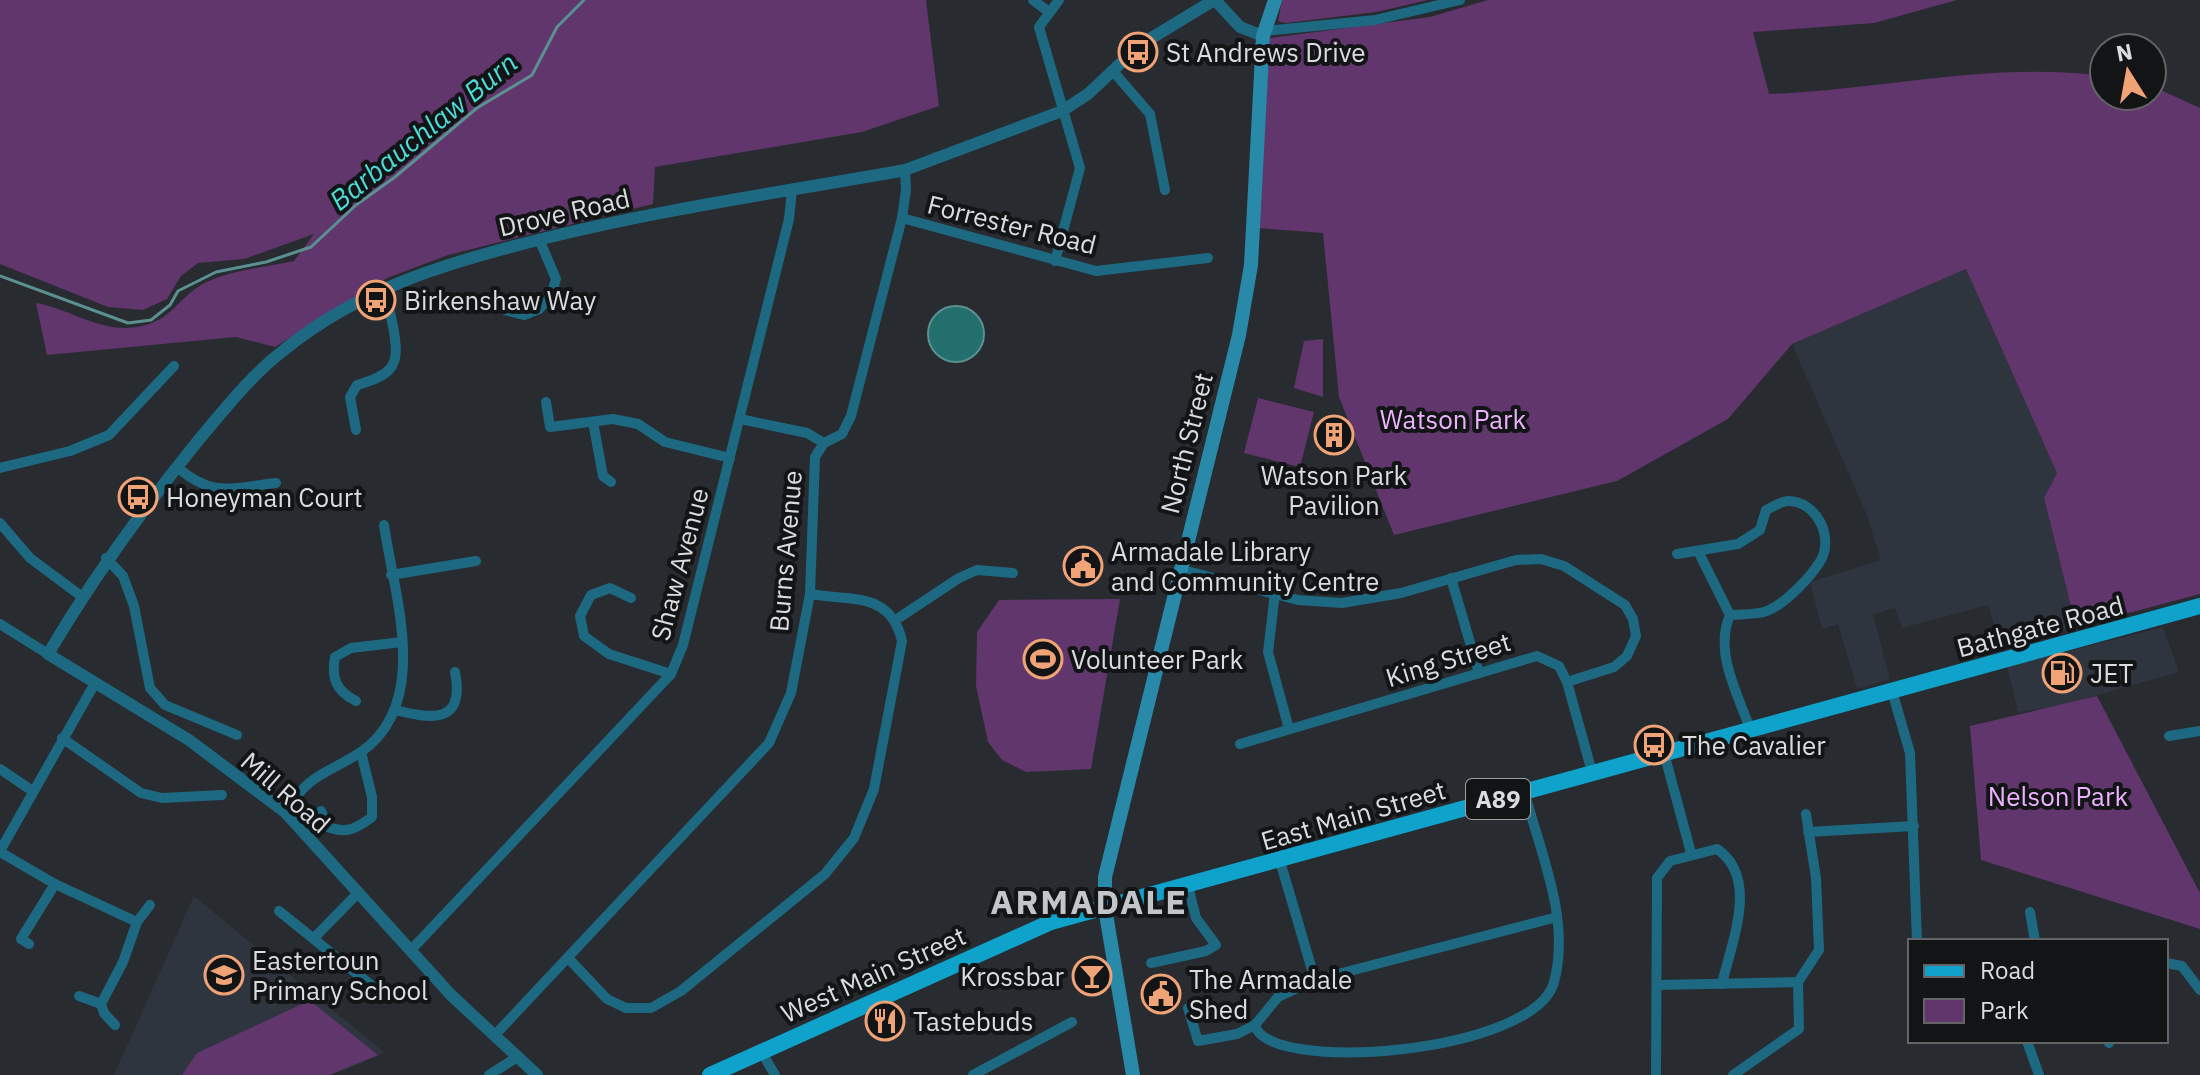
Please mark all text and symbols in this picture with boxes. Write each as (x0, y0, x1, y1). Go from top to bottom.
bus stop icon: St Andrews Drive (1117, 31, 1159, 73)
north arrow (2088, 32, 2168, 112)
place label: St Andrews Drive (1166, 35, 1366, 69)
text: N (2113, 36, 2135, 68)
water label: Barbauchlaw Burn (321, 44, 525, 218)
street label: Drove Road (495, 180, 633, 244)
street label: Forrester Road (924, 187, 1100, 261)
bus stop icon: Birkenshaw Way (355, 279, 397, 321)
place label: Birkenshaw Way (404, 283, 596, 317)
street label: North Street (1152, 369, 1220, 517)
park label: Watson Park (1380, 402, 1527, 436)
building icon: Watson Park Pavilion (1313, 414, 1355, 456)
place label: Watson Park Pavilion (1261, 458, 1408, 522)
street label: Burns Avenue (761, 469, 809, 633)
bus stop icon: Honeyman Court (117, 476, 159, 518)
place label: Honeyman Court (166, 480, 363, 514)
street label: Shaw Avenue (642, 484, 716, 644)
place label: Armadale Library and Community Centre (1111, 534, 1379, 598)
public building icon: Armadale Library and Community Centre (1062, 545, 1104, 587)
street label: Bathgate Road (1953, 587, 2127, 665)
street label: King Street (1381, 624, 1515, 694)
sports icon: Volunteer Park (1022, 638, 1064, 680)
place label: Volunteer Park (1071, 642, 1243, 676)
fuel station icon: JET (2041, 652, 2083, 694)
place label: JET (2090, 656, 2133, 690)
bus stop icon: The Cavalier (1633, 724, 1675, 766)
place label: The Cavalier (1682, 728, 1826, 762)
street label: Mill Road (234, 744, 338, 840)
street label: East Main Street (1257, 772, 1449, 858)
road number: A89 (1466, 779, 1530, 819)
park label: Nelson Park (1988, 779, 2129, 813)
district label: ARMADALE (990, 879, 1188, 923)
street label: West Main Street (775, 918, 971, 1030)
legend (1908, 939, 2168, 1043)
place label: Eastertoun Primary School (252, 943, 428, 1007)
school or university icon: Eastertoun Primary School (203, 954, 245, 996)
text: Road (1980, 954, 2035, 986)
bar icon: Krossbar (1071, 955, 1113, 997)
place label: Krossbar (960, 959, 1064, 993)
place label: The Armadale Shed (1189, 962, 1352, 1026)
public building icon: The Armadale Shed (1140, 973, 1182, 1015)
text: Park (1980, 994, 2029, 1026)
restaurant icon: Tastebuds (864, 1000, 906, 1042)
place label: Tastebuds (913, 1004, 1033, 1038)

